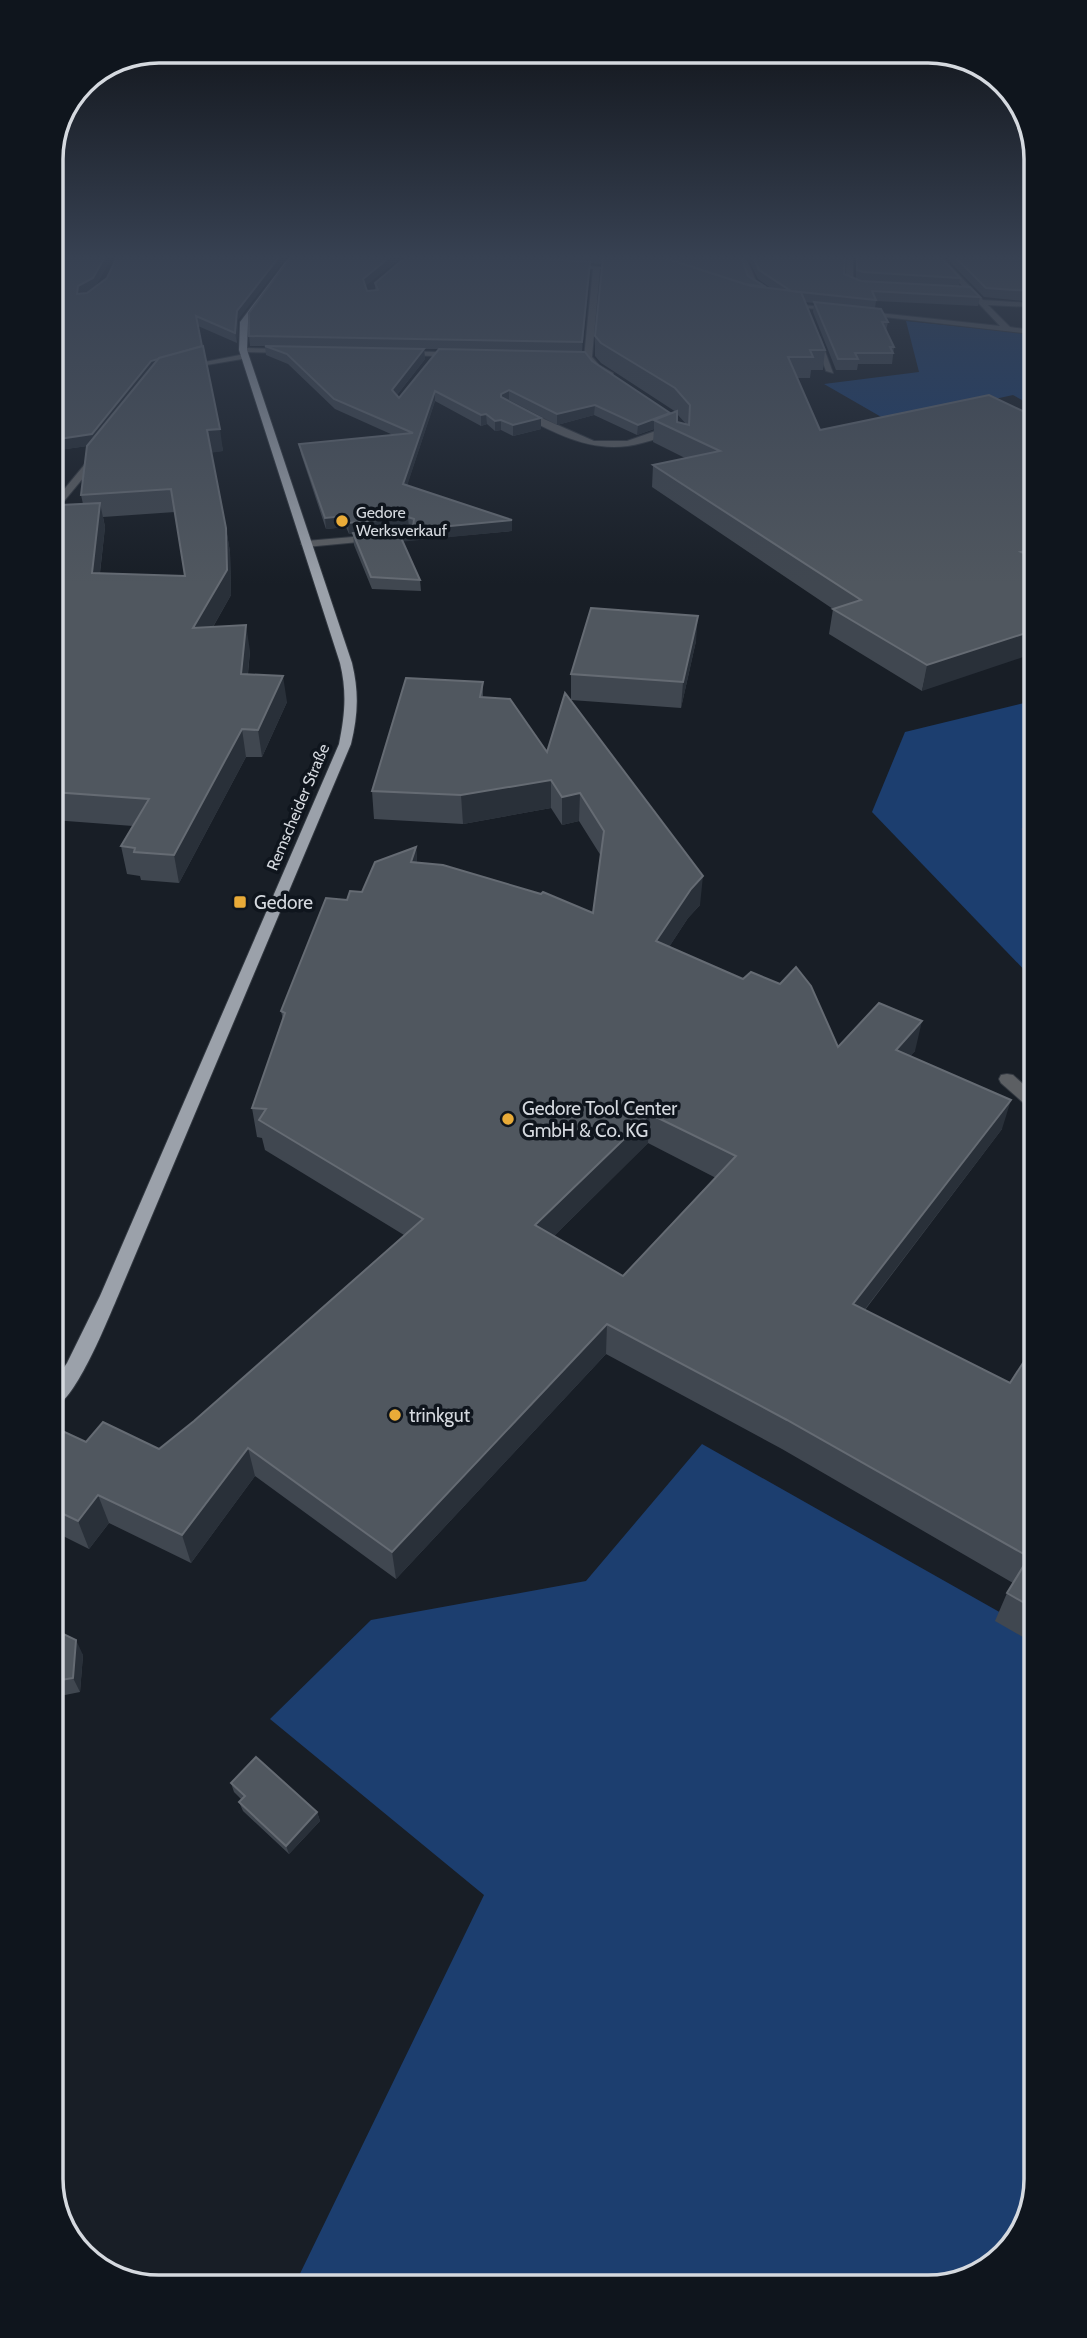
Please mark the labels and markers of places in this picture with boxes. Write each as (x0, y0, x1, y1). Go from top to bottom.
place label: Gedore Werksverkauf (356, 503, 448, 540)
marker: Gedore Werksverkauf (334, 513, 350, 529)
place label: Gedore (254, 891, 313, 914)
marker: Gedore (232, 894, 248, 910)
place label: Gedore Tool Center GmbH & Co. KG (522, 1097, 677, 1142)
marker: Gedore Tool Center GmbH & Co. KG (500, 1111, 516, 1127)
place label: trinkgut (409, 1404, 471, 1427)
marker: trinkgut (387, 1407, 403, 1423)

